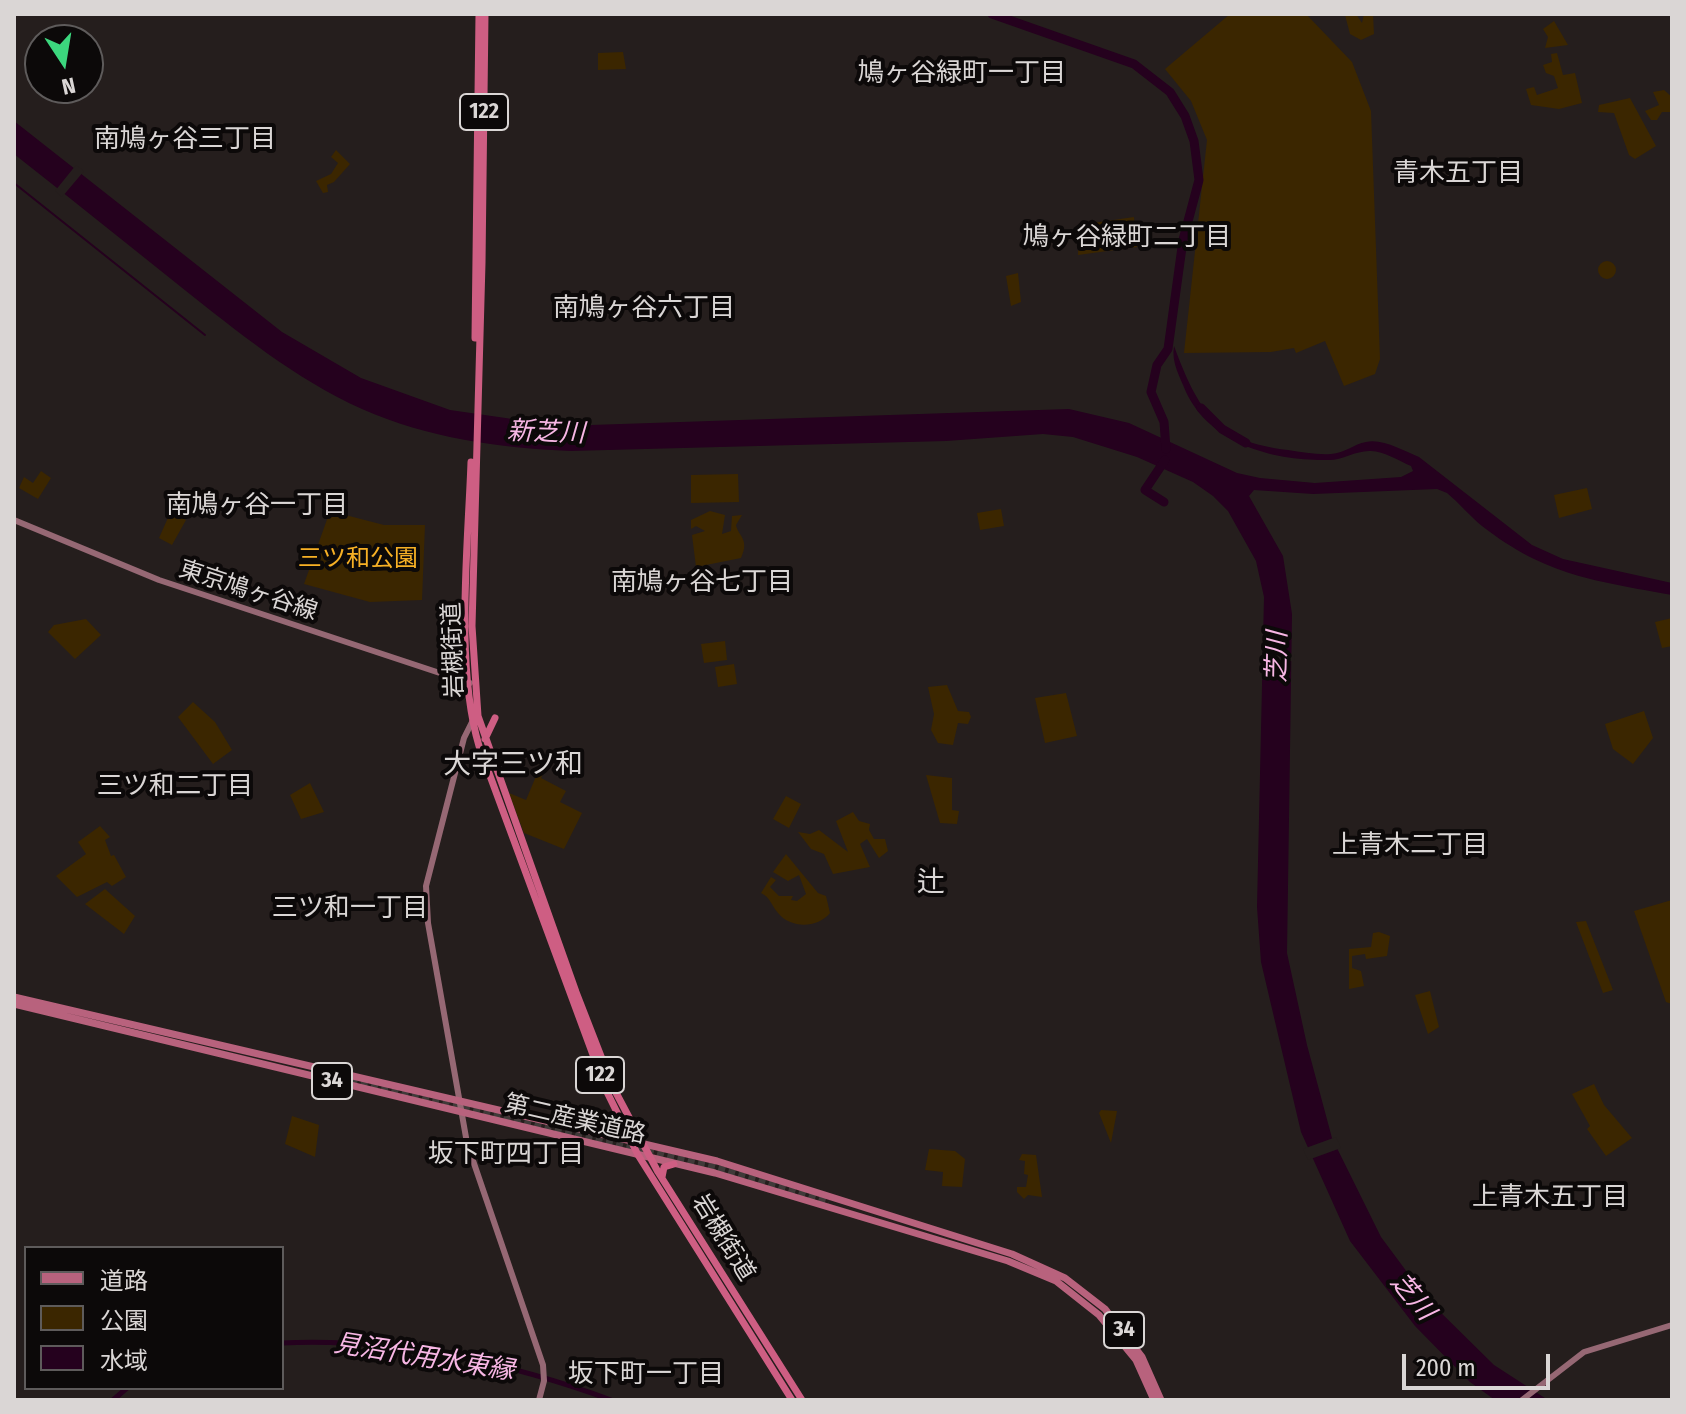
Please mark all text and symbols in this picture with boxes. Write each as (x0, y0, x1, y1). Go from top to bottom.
north arrow (24, 24, 104, 104)
district label: 鳩ヶ谷緑町一丁目 (858, 58, 1066, 90)
text: N (59, 71, 78, 101)
road number: 122 (460, 94, 508, 130)
district label: 南鳩ヶ谷三丁目 (94, 124, 276, 156)
district label: 青木五丁目 (1393, 158, 1523, 190)
district label: 鳩ヶ谷緑町二丁目 (1023, 222, 1231, 254)
district label: 南鳩ヶ谷六丁目 (553, 293, 735, 325)
water label: 新芝川 (506, 416, 586, 450)
district label: 南鳩ヶ谷一丁目 (166, 490, 348, 522)
park label: 三ツ和公園 (298, 545, 418, 573)
street label: 東京鳩ヶ谷線 (175, 555, 321, 627)
district label: 南鳩ヶ谷七丁目 (611, 567, 793, 599)
street label: 岩槻街道 (438, 602, 470, 698)
water label: 芝川 (1262, 631, 1294, 683)
district label: 大字三ツ和 (443, 748, 583, 782)
district label: 三ツ和二丁目 (97, 771, 253, 803)
district label: 上青木二丁目 (1332, 830, 1488, 862)
district label: 辻 (917, 866, 945, 900)
district label: 三ツ和一丁目 (272, 893, 428, 925)
road number: 122 (576, 1057, 624, 1093)
road number: 34 (312, 1063, 352, 1099)
street label: 第二産業道路 (502, 1090, 648, 1150)
district label: 坂下町四丁目 (428, 1139, 584, 1171)
district label: 上青木五丁目 (1472, 1182, 1628, 1214)
street label: 岩槻街道 (685, 1190, 761, 1286)
legend (24, 1246, 284, 1390)
text: 道路 (100, 1267, 148, 1295)
water label: 芝川 (1383, 1267, 1441, 1327)
text: 公園 (100, 1307, 148, 1335)
road number: 34 (1104, 1312, 1144, 1348)
water label: 見沼代用水東縁 (332, 1328, 516, 1388)
scale bar (1406, 1338, 1554, 1388)
text: 水域 (100, 1347, 148, 1375)
text: 200 m (1416, 1354, 1476, 1382)
district label: 坂下町一丁目 (568, 1359, 724, 1391)

